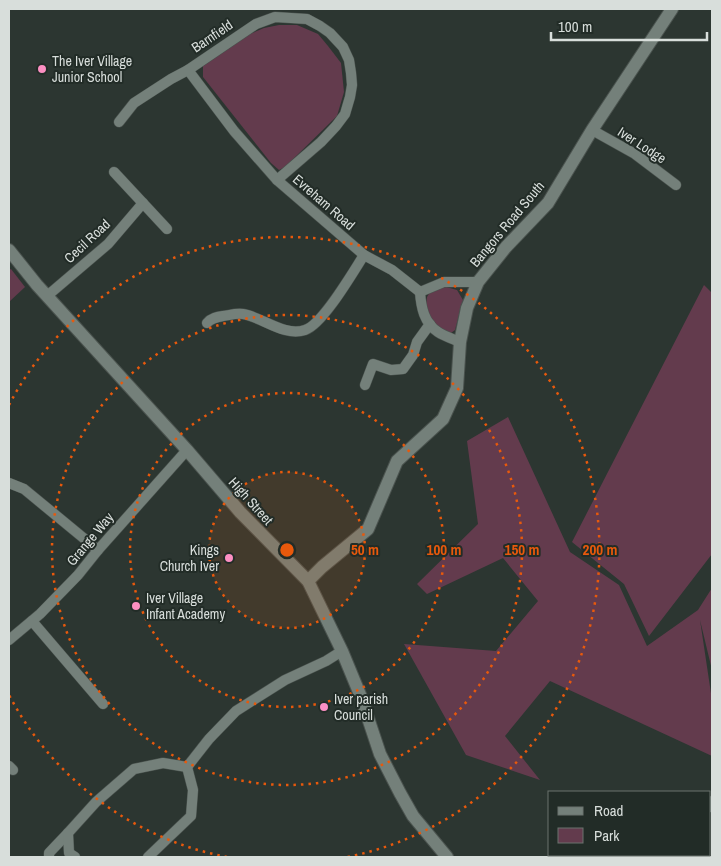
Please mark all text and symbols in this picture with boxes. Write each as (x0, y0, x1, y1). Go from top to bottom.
scale bar (551, 10, 707, 42)
street label: Barnfield (188, 16, 236, 56)
text: 100 m (558, 16, 592, 37)
place label: The Iver Village Junior School (52, 52, 132, 86)
marker: The Iver Village Junior School (36, 63, 48, 75)
street label: Iver Lodge (614, 123, 670, 167)
street label: Evreham Road (289, 170, 359, 234)
street label: Bangors Road South (466, 177, 548, 271)
street label: Cecil Road (60, 215, 114, 267)
street label: High Street (225, 473, 277, 529)
street label: Grange Way (63, 508, 118, 569)
text: 50 m (351, 539, 379, 560)
text: 100 m (427, 539, 461, 560)
text: 150 m (505, 539, 539, 560)
text: 200 m (583, 539, 617, 560)
place label: Kings Church Iver (160, 541, 219, 575)
centre of rings (278, 541, 296, 559)
marker: Kings Church Iver (223, 552, 235, 564)
place label: Iver Village Infant Academy (146, 589, 225, 623)
marker: Iver Village Infant Academy (130, 600, 142, 612)
place label: Iver parish Council (334, 690, 388, 724)
marker: Iver parish Council (318, 701, 330, 713)
legend (548, 791, 711, 856)
text: Road (594, 800, 623, 821)
text: Park (594, 825, 620, 846)

